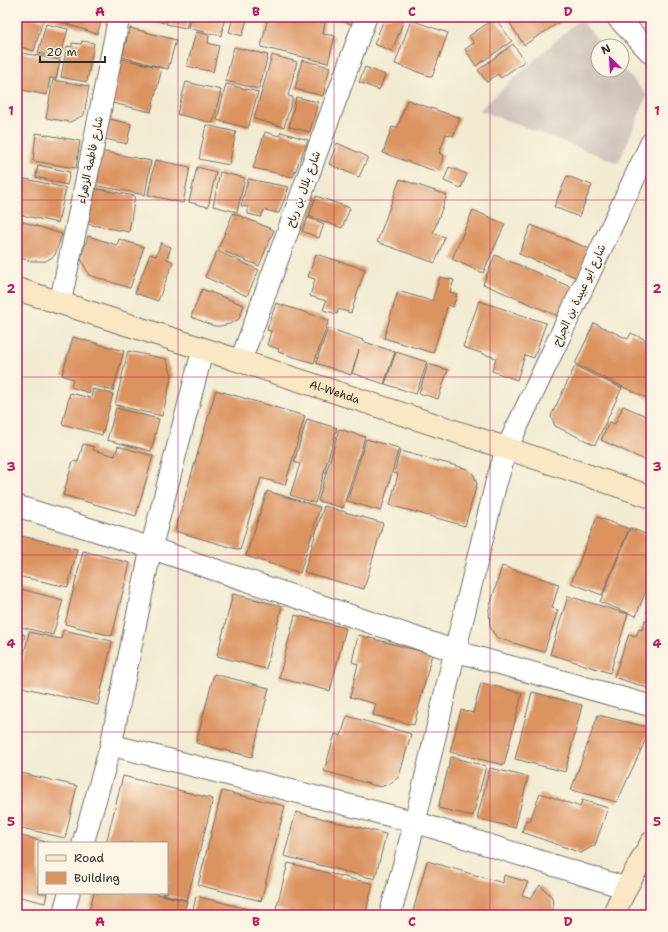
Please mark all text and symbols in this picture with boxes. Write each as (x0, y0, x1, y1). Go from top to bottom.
text: A (95, 3, 105, 20)
text: B (252, 3, 260, 20)
text: C (408, 3, 416, 20)
text: D (563, 3, 573, 20)
scale bar (40, 38, 105, 64)
north arrow (590, 38, 630, 78)
text: N (599, 41, 613, 58)
text: 20 m (46, 44, 77, 60)
text: 1 (8, 102, 14, 119)
text: 1 (654, 102, 660, 119)
street label: شارع فاطمة الزهراء (74, 115, 108, 205)
street label: شارع بلال بن رباح (283, 149, 325, 230)
street label: شارع أبو عبيدة بن الجراح (549, 242, 610, 349)
text: 2 (6, 280, 16, 297)
text: 2 (652, 280, 662, 297)
street label: Al-Wehda (308, 377, 362, 407)
text: 3 (6, 458, 16, 475)
text: 3 (652, 458, 662, 475)
text: 4 (6, 635, 16, 652)
text: 4 (652, 635, 662, 652)
text: 5 (7, 813, 15, 830)
text: 5 (653, 813, 661, 830)
legend (38, 842, 168, 894)
text: Road (74, 850, 105, 866)
text: Building (74, 870, 120, 886)
text: A (95, 913, 105, 930)
text: B (252, 913, 260, 930)
text: C (408, 913, 416, 930)
text: D (563, 913, 573, 930)

